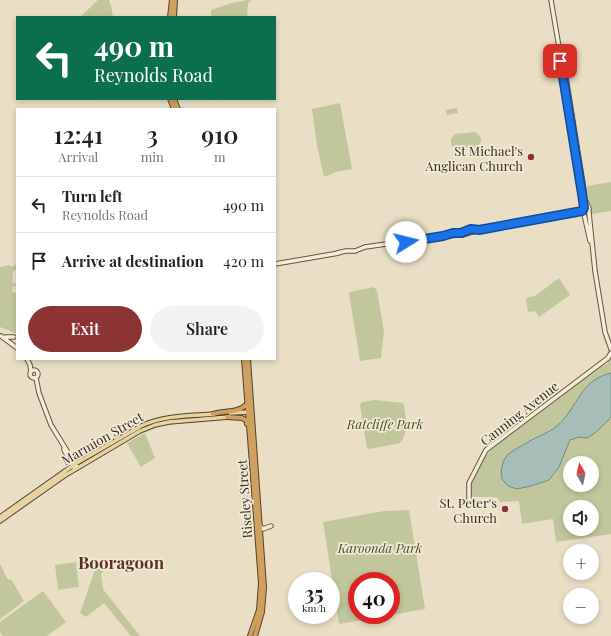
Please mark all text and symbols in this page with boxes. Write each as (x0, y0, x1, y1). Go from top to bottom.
text: 490 m (94, 27, 174, 64)
icon: left (28, 32, 80, 84)
pin (543, 44, 577, 78)
icon: arrive (549, 50, 571, 72)
text: Reynolds Road (94, 63, 213, 87)
text: 12:41 (54, 118, 103, 150)
text: 3 (146, 118, 158, 150)
text: 910 (201, 118, 238, 150)
place label: St Michael's Anglican Church (424, 142, 523, 174)
text: Arrival (58, 148, 98, 165)
text: min (141, 148, 164, 165)
text: m (214, 148, 226, 165)
marker: St Michael's Anglican Church (526, 152, 536, 162)
text: Turn left (62, 186, 123, 206)
icon: left (28, 194, 50, 216)
text: 490 m (223, 195, 264, 215)
text: Reynolds Road (62, 206, 148, 223)
position arrow (385, 221, 427, 263)
icon: arrive (28, 250, 50, 272)
text: Arrive at destination (62, 251, 204, 271)
text: 420 m (223, 251, 264, 271)
button: Exit (28, 306, 142, 352)
button: Share (150, 306, 264, 352)
street label: Canning Avenue (476, 377, 562, 449)
street label: Marmion Street (58, 407, 146, 468)
park label: Ratcliffe Park (346, 415, 423, 432)
north arrow (563, 456, 599, 492)
map controls (563, 456, 599, 624)
street label: Riseley Street (233, 459, 255, 539)
place label: St. Peter's Church (440, 494, 497, 526)
button: sound (563, 500, 599, 536)
marker: St. Peter's Church (500, 504, 510, 514)
park label: Karoonda Park (337, 539, 423, 556)
button: + (563, 544, 599, 580)
district label: Booragoon (78, 551, 165, 573)
speed limit sign: 40 (348, 572, 400, 624)
text: 35 (305, 579, 323, 606)
button: − (563, 588, 599, 624)
text: km/h (302, 601, 326, 615)

